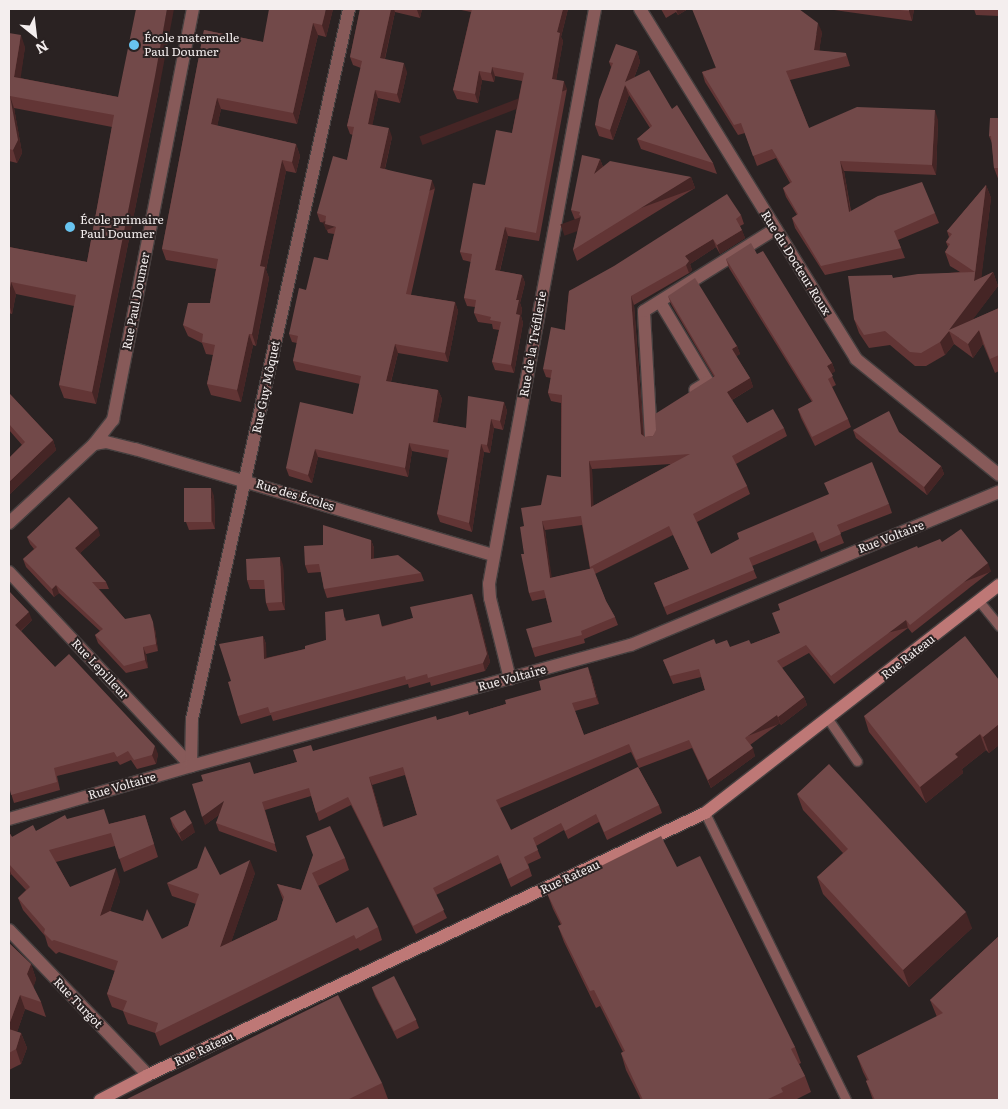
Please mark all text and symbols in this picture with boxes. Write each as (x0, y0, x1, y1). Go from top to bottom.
north arrow (10, 10, 60, 60)
place label: École maternelle Paul Doumer (144, 31, 239, 59)
text: N (32, 37, 52, 60)
marker: École maternelle Paul Doumer (128, 39, 140, 51)
street label: Rue du Docteur Roux (758, 208, 834, 318)
place label: École primaire Paul Doumer (80, 213, 164, 241)
marker: École primaire Paul Doumer (64, 221, 76, 233)
street label: Rue Paul Doumer (119, 251, 153, 351)
street label: Rue de la Tréfilerie (517, 290, 549, 398)
street label: Rue Guy Môquet (249, 339, 283, 435)
street label: Rue des Écoles (254, 476, 336, 514)
street label: Rue Voltaire (856, 518, 926, 556)
street label: Rue Rateau (878, 632, 938, 682)
street label: Rue Lepilleur (69, 636, 131, 702)
street label: Rue Voltaire (476, 662, 548, 694)
street label: Rue Voltaire (86, 769, 158, 803)
street label: Rue Rateau (538, 857, 602, 897)
street label: Rue Turgot (50, 975, 106, 1031)
street label: Rue Rateau (172, 1029, 236, 1069)

